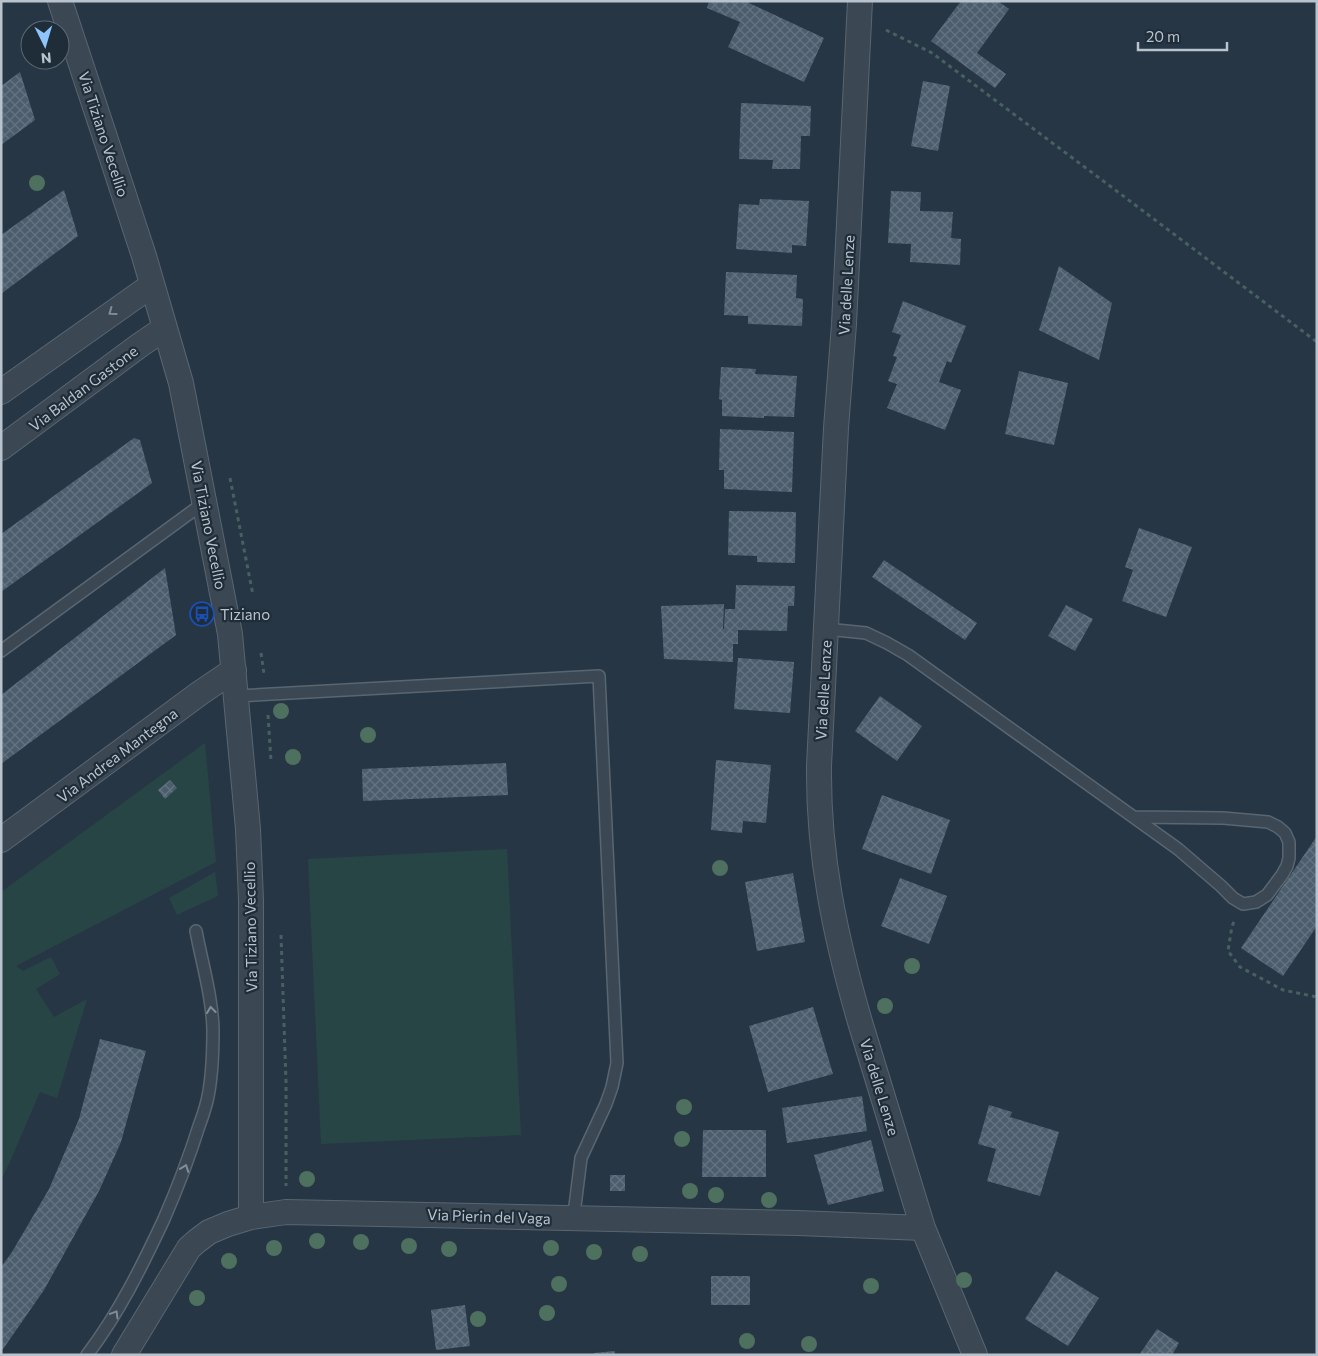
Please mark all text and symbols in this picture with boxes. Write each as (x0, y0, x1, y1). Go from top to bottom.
north arrow (20, 20, 70, 70)
scale bar (1138, 20, 1227, 52)
text: 20 m (1146, 27, 1180, 45)
text: N (40, 50, 52, 67)
street label: Via Tiziano Vecellio (75, 69, 133, 199)
street label: Via delle Lenze (834, 234, 858, 336)
one-way arrow (108, 306, 118, 315)
street label: Via Baldan Gastone (25, 341, 141, 435)
street label: Via Tiziano Vecellio (188, 459, 230, 591)
bus stop icon: Tiziano (189, 601, 215, 627)
place label: Tiziano (220, 605, 270, 623)
street label: Via delle Lenze (811, 639, 835, 741)
street label: Via Andrea Mantegna (53, 704, 181, 806)
street label: Via Tiziano Vecellio (240, 861, 260, 993)
one-way arrow (206, 1005, 217, 1013)
street label: Via delle Lenze (857, 1036, 903, 1138)
one-way arrow (179, 1164, 189, 1173)
street label: Via Pierin del Vaga (427, 1205, 551, 1227)
one-way arrow (108, 1311, 118, 1320)

